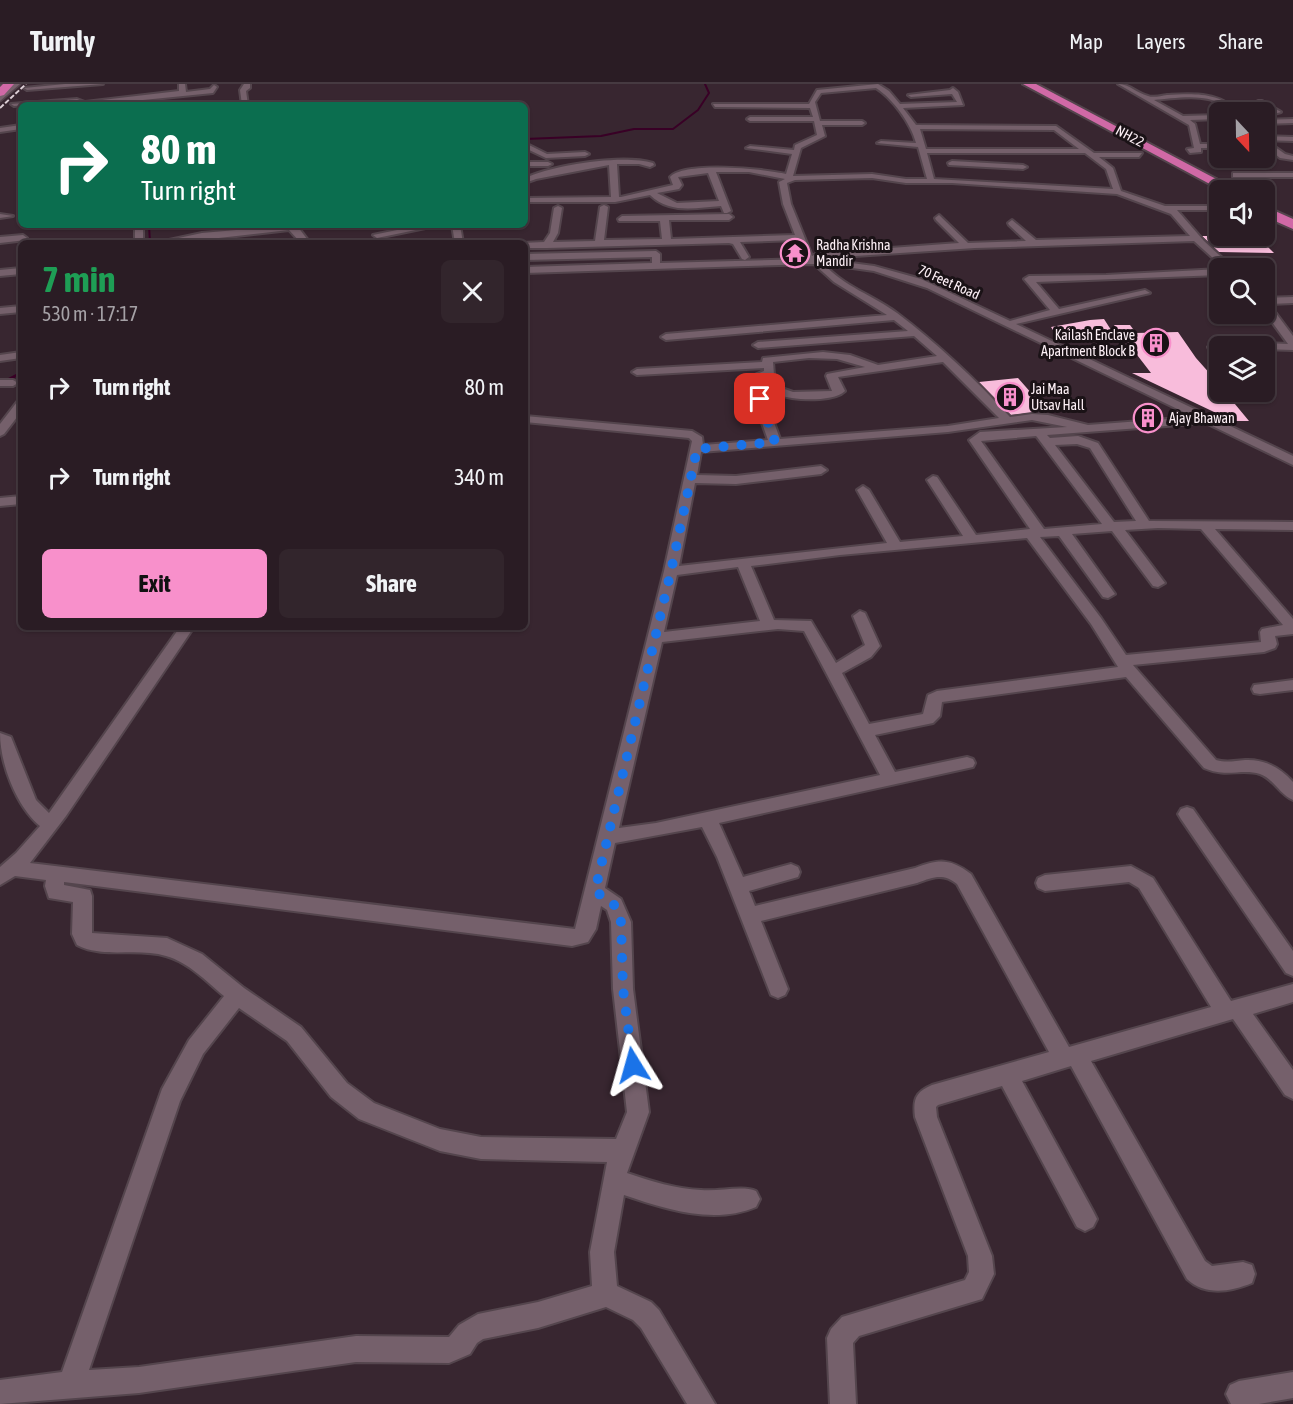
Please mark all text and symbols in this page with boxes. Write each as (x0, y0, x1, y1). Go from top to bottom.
text: Turnly (30, 25, 95, 57)
text: Map (1069, 29, 1103, 53)
text: Layers (1136, 29, 1186, 53)
text: Share (1219, 29, 1263, 53)
north arrow (1209, 102, 1275, 168)
map controls (1209, 102, 1275, 402)
street label: NH22 (1113, 122, 1147, 150)
text: 80 m (141, 125, 216, 173)
icon: right (42, 126, 120, 204)
text: Turn right (141, 175, 236, 206)
button: sound (1209, 180, 1275, 246)
temple icon: Radha Krishna Mandir (779, 237, 811, 269)
place label: Radha Krishna Mandir (816, 237, 891, 269)
text: 7 min (42, 258, 116, 300)
button: search (1209, 258, 1275, 324)
button: close (441, 260, 504, 323)
street label: 70 Feet Road (916, 261, 982, 303)
text: 530 m · 17:17 (42, 302, 138, 325)
place label: Kailash Enclave Apartment Block B (1041, 327, 1135, 359)
building icon: Kailash Enclave Apartment Block B (1140, 327, 1172, 359)
button: layers (1209, 336, 1275, 402)
icon: right (42, 371, 75, 404)
pin (734, 373, 785, 424)
text: Turn right (93, 374, 170, 400)
text: 80 m (464, 374, 504, 400)
building icon: Jai Maa Utsav Hall (994, 381, 1026, 413)
place label: Jai Maa Utsav Hall (1031, 381, 1085, 413)
icon: arrive (743, 382, 776, 415)
building icon: Ajay Bhawan (1132, 402, 1164, 434)
place label: Ajay Bhawan (1169, 410, 1235, 426)
icon: right (42, 461, 75, 494)
text: Turn right (93, 464, 170, 490)
text: 340 m (454, 464, 504, 490)
button: Exit (42, 549, 267, 618)
button: Share (279, 549, 504, 618)
position arrow (601, 1033, 665, 1097)

